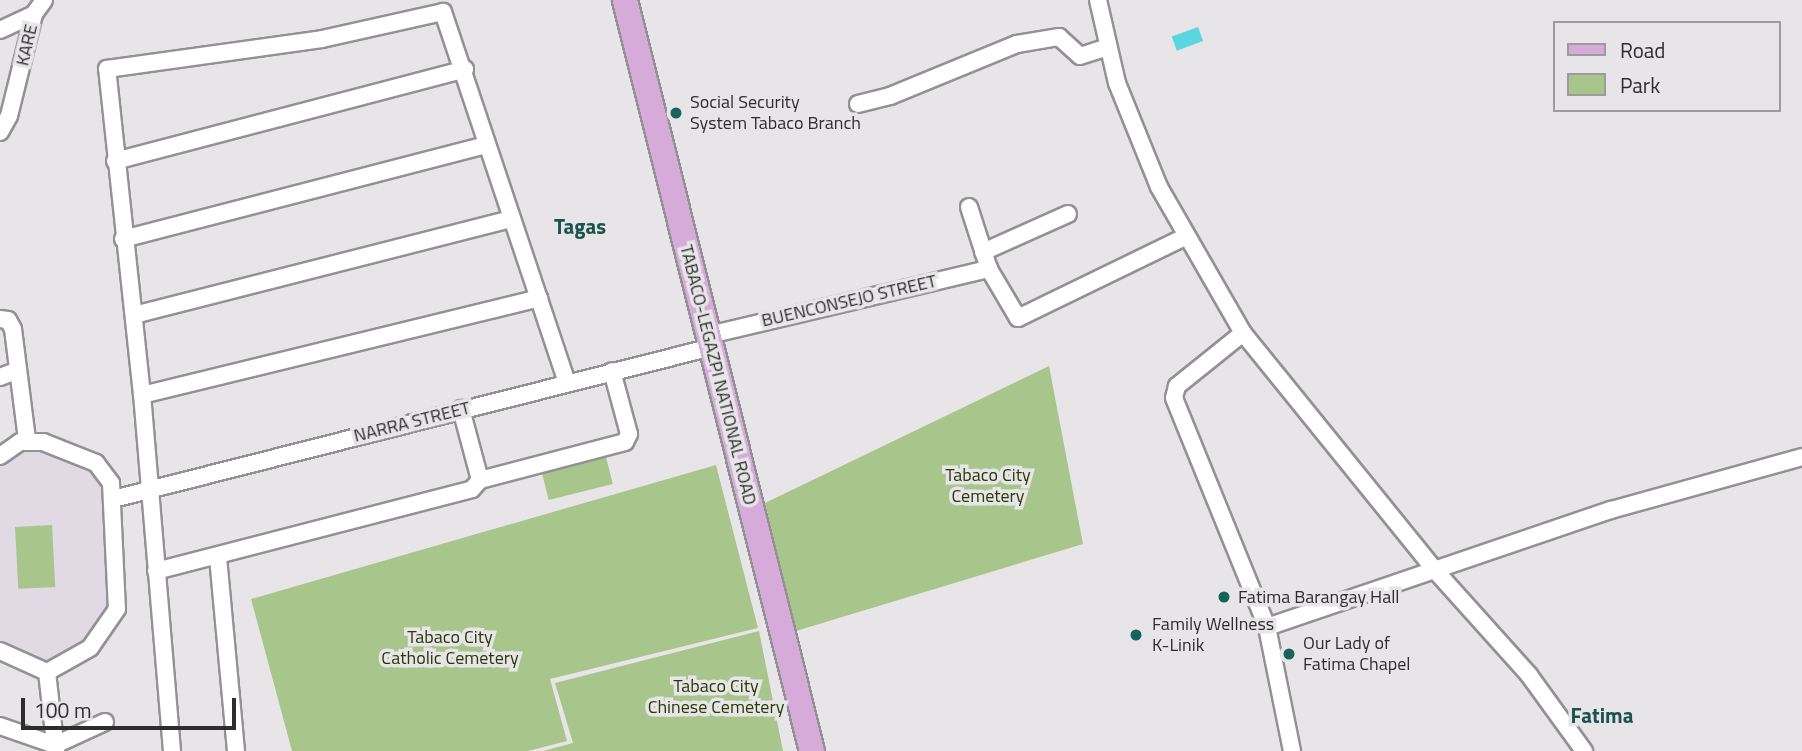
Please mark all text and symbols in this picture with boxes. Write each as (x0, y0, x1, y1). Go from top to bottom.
legend (1554, 21, 1781, 112)
street label: KARE (12, 22, 42, 68)
text: Road (1620, 34, 1665, 66)
text: Park (1620, 69, 1660, 101)
place label: Social Security System Tabaco Branch (690, 92, 861, 134)
marker: Social Security System Tabaco Branch (668, 105, 684, 121)
district label: Tagas (554, 213, 606, 239)
street label: TABACO-LEGAZPI NATIONAL ROAD (675, 243, 761, 507)
street label: BUENCONSEJO STREET (759, 270, 939, 332)
street label: NARRA STREET (351, 397, 473, 447)
park label: Tabaco City Cemetery (945, 465, 1031, 508)
place label: Fatima Barangay Hall (1238, 586, 1400, 608)
marker: Fatima Barangay Hall (1216, 589, 1232, 605)
place label: Family Wellness K-Linik (1152, 614, 1274, 656)
marker: Family Wellness K-Linik (1126, 625, 1146, 645)
park label: Tabaco City Catholic Cemetery (381, 627, 519, 670)
place label: Our Lady of Fatima Chapel (1303, 633, 1410, 676)
marker: Our Lady of Fatima Chapel (1281, 646, 1297, 662)
park label: Tabaco City Chinese Cemetery (648, 676, 784, 718)
scale bar (24, 684, 240, 728)
text: 100 m (34, 694, 91, 726)
district label: Fatima (1571, 702, 1633, 728)

